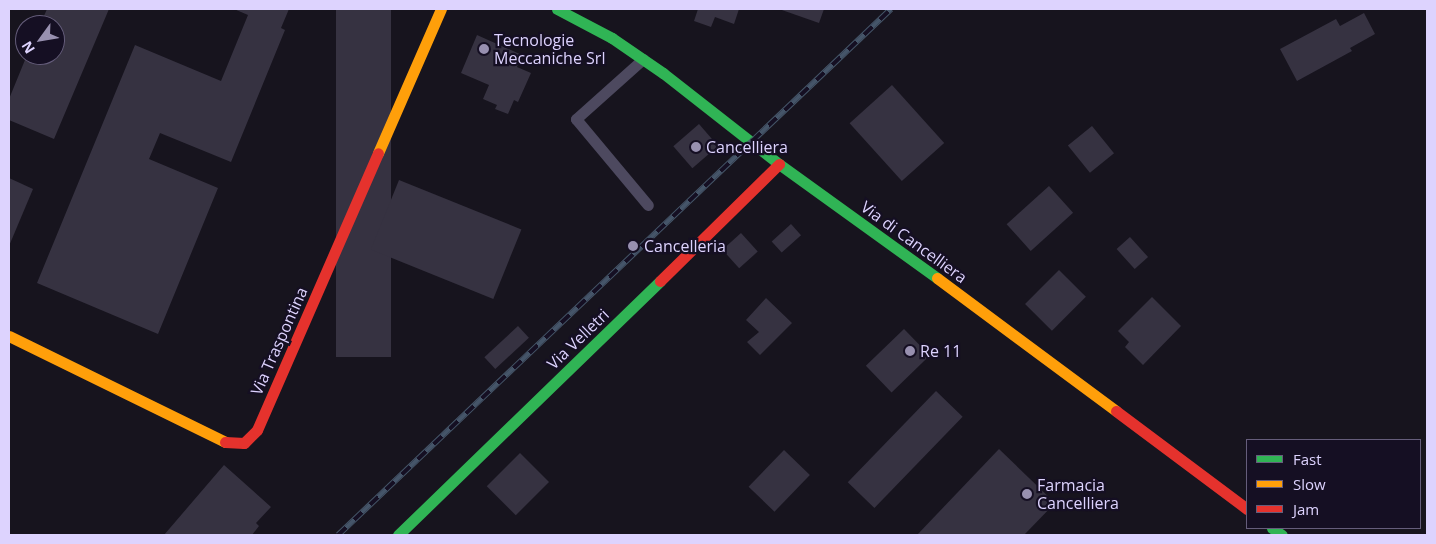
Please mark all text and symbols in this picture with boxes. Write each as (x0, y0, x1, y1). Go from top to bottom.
north arrow (15, 15, 65, 65)
place label: Tecnologie Meccaniche Srl (494, 30, 605, 68)
text: N (17, 38, 39, 58)
marker: Tecnologie Meccaniche Srl (478, 43, 490, 55)
place label: Cancelliera (706, 137, 788, 157)
marker: Cancelliera (690, 141, 702, 153)
street label: Via di Cancelliera (857, 197, 971, 287)
place label: Cancelleria (644, 236, 726, 256)
marker: Cancelleria (626, 239, 640, 253)
street label: Via Traspontina (247, 284, 311, 398)
street label: Via Velletri (543, 305, 613, 373)
place label: Re 11 (920, 341, 961, 361)
marker: Re 11 (904, 345, 916, 357)
legend (1246, 439, 1421, 529)
text: Fast (1293, 449, 1322, 469)
text: Slow (1293, 474, 1326, 494)
place label: Farmacia Cancelliera (1037, 475, 1119, 513)
marker: Farmacia Cancelliera (1021, 488, 1033, 500)
text: Jam (1293, 499, 1319, 519)

